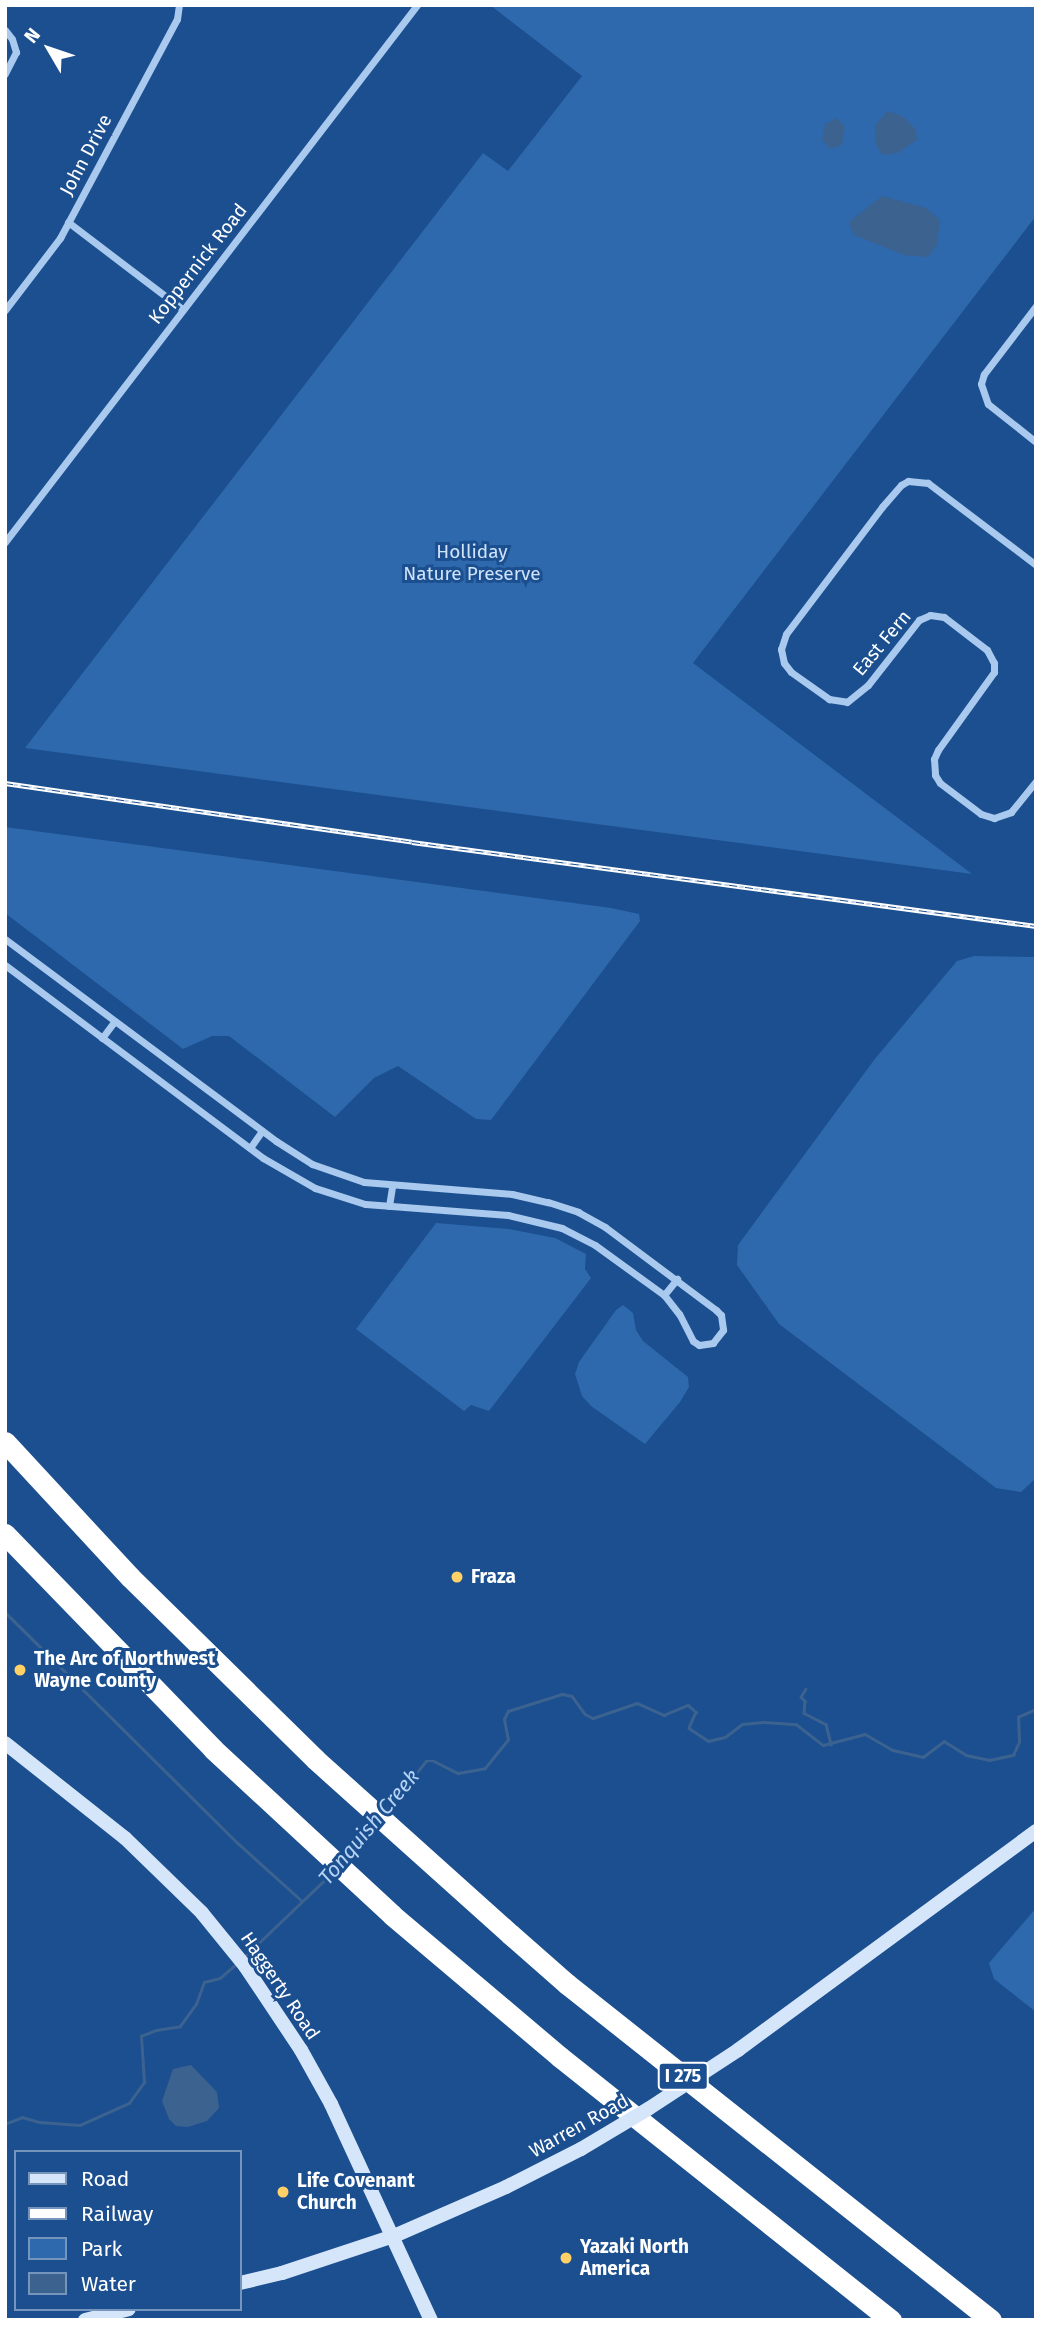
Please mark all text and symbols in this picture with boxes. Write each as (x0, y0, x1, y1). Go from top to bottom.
north arrow (14, 14, 84, 84)
text: N (19, 23, 45, 48)
street label: John Drive (55, 110, 117, 200)
street label: Koppernick Road (144, 199, 252, 329)
park label: Holliday Nature Preserve (403, 541, 541, 585)
street label: East Fern (848, 606, 916, 680)
place label: Fraza (471, 1566, 516, 1588)
marker: Fraza (449, 1569, 465, 1585)
place label: The Arc of Northwest Wayne County (34, 1648, 215, 1692)
marker: The Arc of Northwest Wayne County (12, 1662, 28, 1678)
water label: Tonquish Creek (313, 1764, 425, 1890)
street label: Haggerty Road (236, 1928, 324, 2044)
road number: I 275 (657, 2062, 709, 2090)
street label: Warren Road (525, 2089, 633, 2163)
legend (14, 2150, 242, 2311)
text: Road (81, 2166, 129, 2192)
place label: Life Covenant Church (297, 2170, 415, 2214)
marker: Life Covenant Church (275, 2184, 291, 2200)
text: Railway (81, 2201, 153, 2227)
text: Park (81, 2236, 122, 2262)
place label: Yazaki North America (580, 2236, 689, 2280)
marker: Yazaki North America (558, 2250, 574, 2266)
text: Water (81, 2271, 136, 2297)

